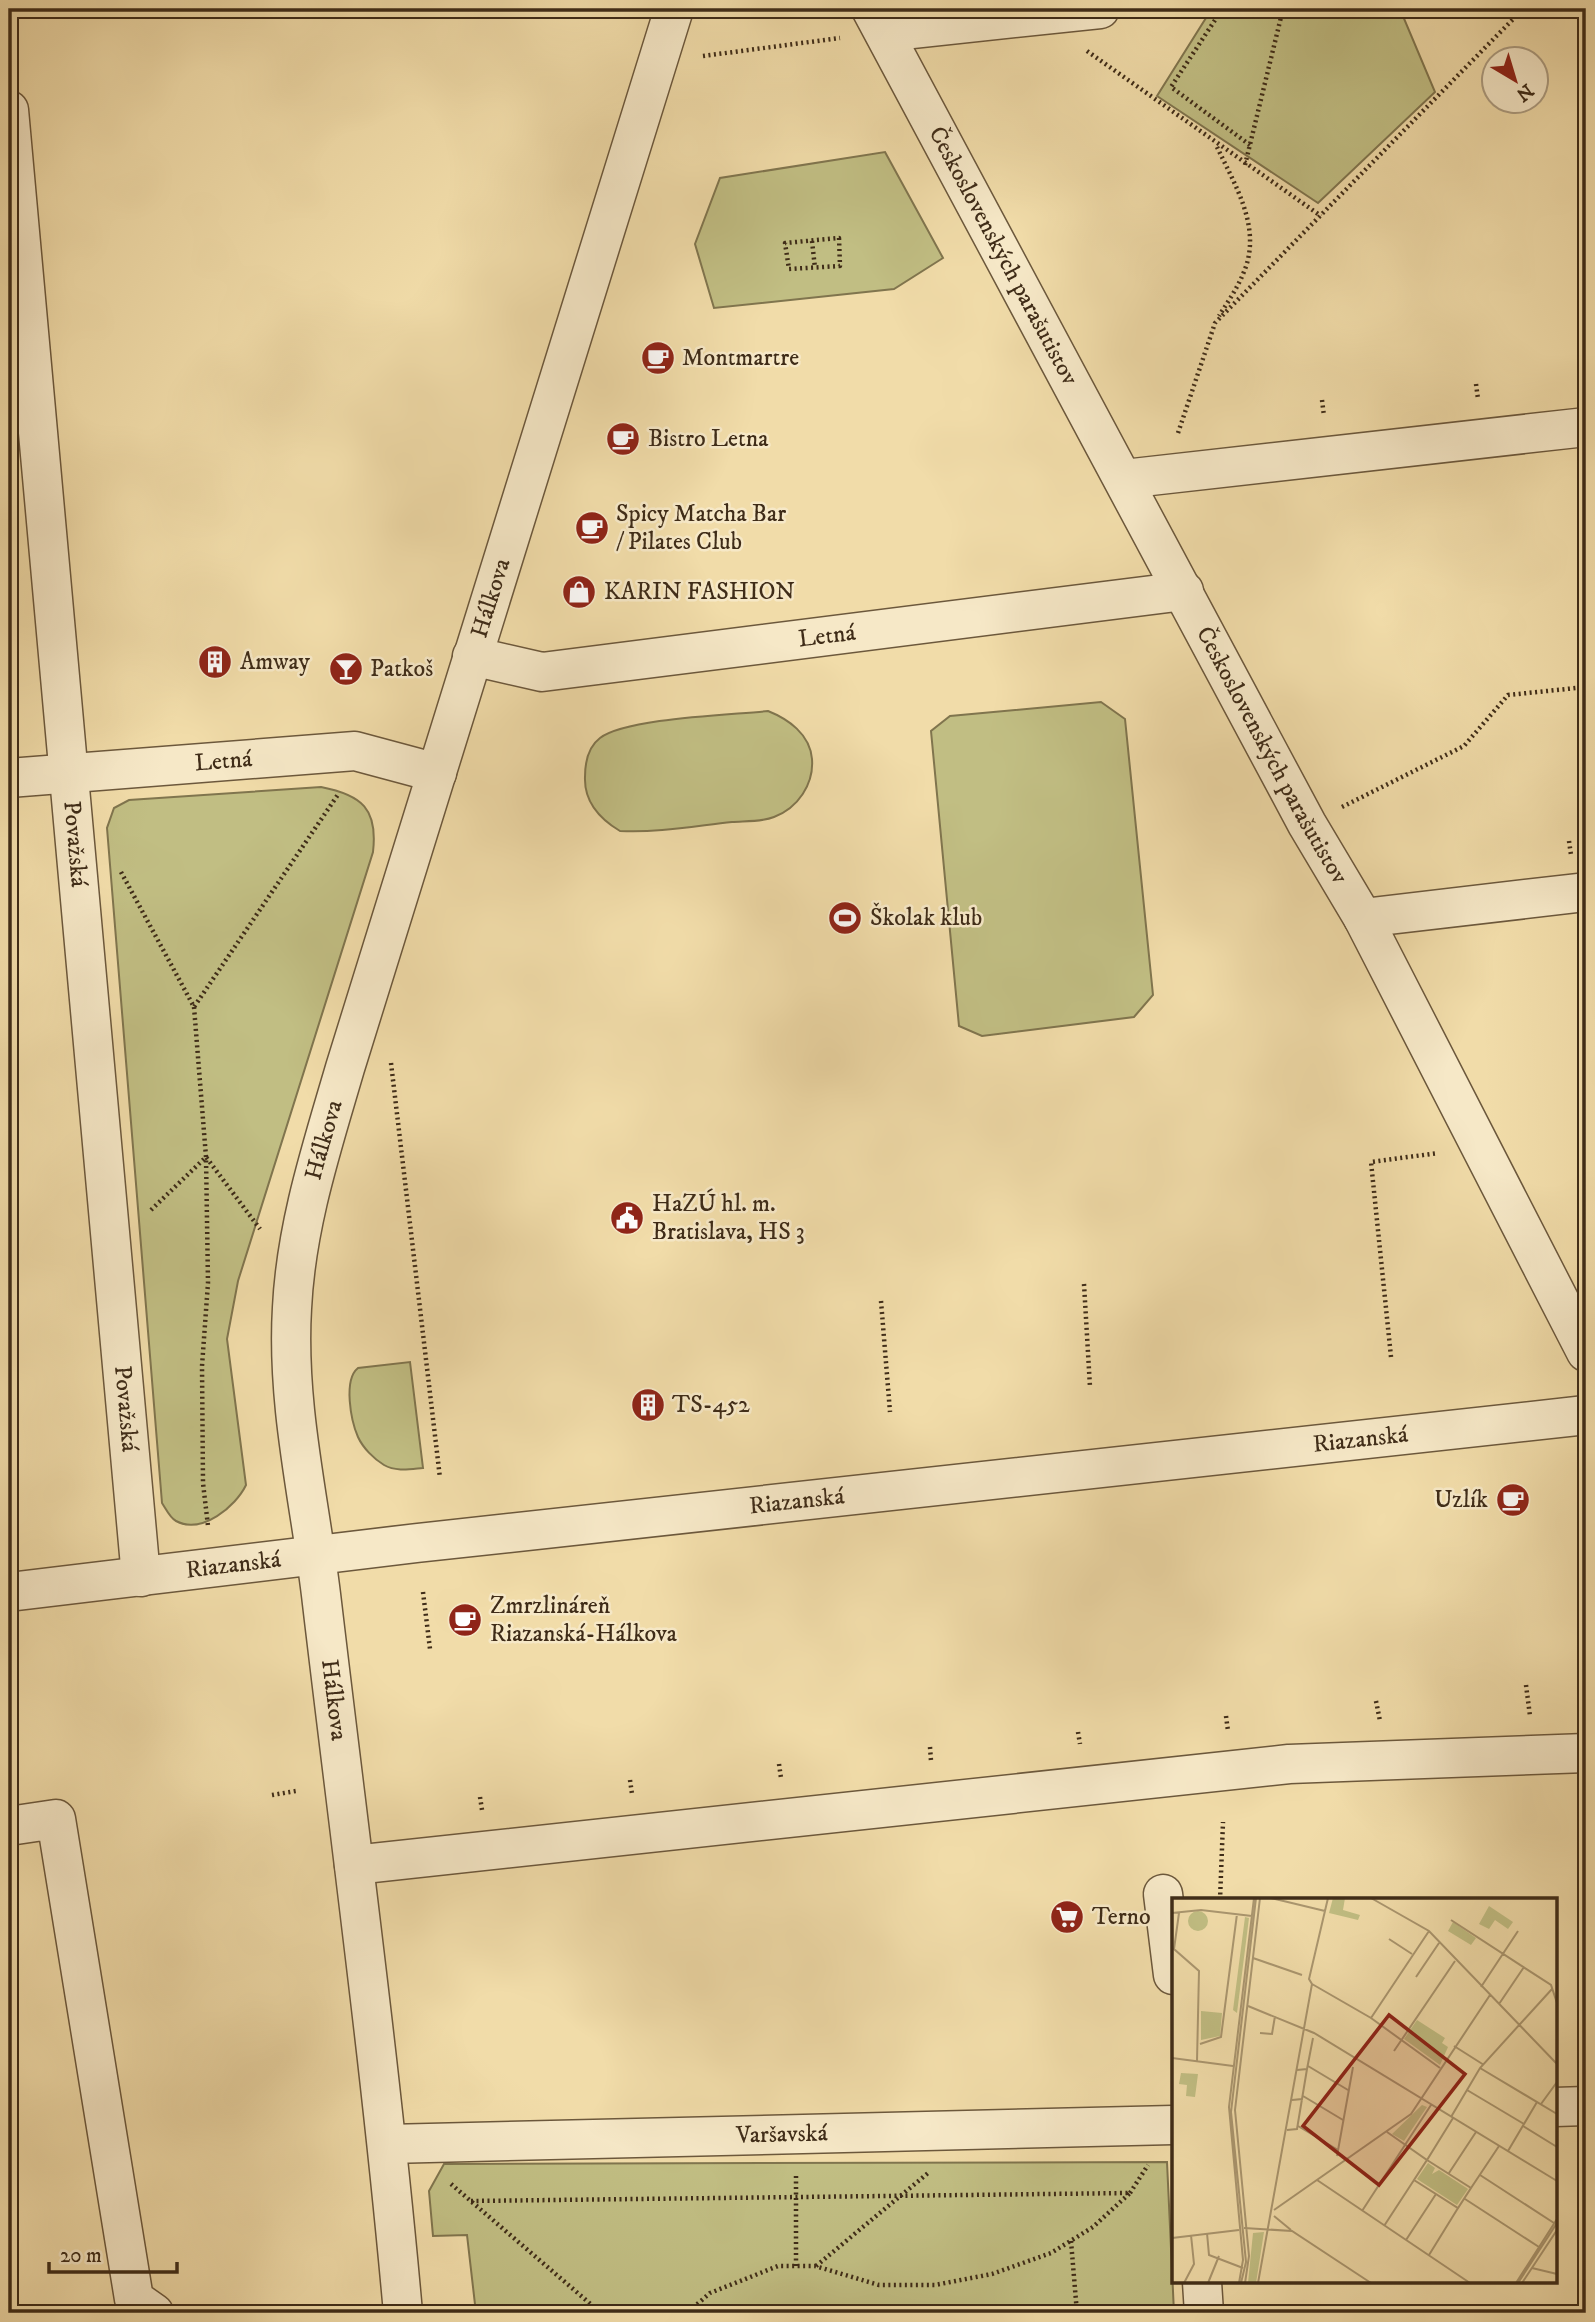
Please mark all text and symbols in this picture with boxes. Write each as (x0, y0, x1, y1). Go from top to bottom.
north arrow (1480, 46, 1550, 116)
text: N (1511, 78, 1538, 106)
street label: Československých parašutistov (922, 121, 1085, 391)
cafe icon: Montmartre (639, 339, 677, 377)
place label: Montmartre (682, 343, 799, 373)
cafe icon: Bistro Letna (604, 420, 642, 458)
place label: Bistro Letna (648, 424, 769, 454)
place label: Spicy Matcha Bar / Pilates Club (616, 499, 786, 557)
cafe icon: Spicy Matcha Bar / Pilates Club (573, 509, 611, 547)
street label: Hálkova (464, 554, 518, 642)
shop icon: KARIN FASHION (560, 573, 598, 611)
place label: KARIN FASHION (604, 577, 795, 607)
street label: Letná (796, 617, 858, 655)
street label: Československých parašutistov (1189, 621, 1355, 890)
building icon: Amway (196, 643, 234, 681)
place label: Amway (240, 647, 311, 677)
bar icon: Patkoš (327, 650, 365, 688)
place label: Patkoš (370, 654, 433, 684)
street label: Letná (193, 744, 254, 778)
street label: Považská (56, 800, 94, 889)
sports icon: Školak klub (826, 899, 864, 937)
place label: Školak klub (870, 902, 982, 933)
street label: Hálkova (299, 1096, 350, 1183)
place label: HaZÚ hl. m. Bratislava, HS 3 (652, 1188, 805, 1247)
public building icon: HaZÚ hl. m. Bratislava, HS 3 (608, 1199, 646, 1237)
street label: Považská (107, 1364, 145, 1454)
building icon: TS-452 (629, 1386, 667, 1424)
place label: TS-452 (672, 1390, 750, 1420)
street label: Riazanská (1311, 1419, 1410, 1460)
street label: Riazanská (748, 1481, 847, 1522)
cafe icon: Uzlík (1494, 1481, 1532, 1519)
place label: Uzlík (1434, 1485, 1488, 1515)
street label: Riazanská (184, 1544, 283, 1586)
place label: Zmrzlináreň Riazanská-Hálkova (490, 1591, 678, 1649)
cafe icon: Zmrzlináreň Riazanská-Hálkova (446, 1601, 484, 1639)
street label: Hálkova (314, 1658, 354, 1743)
supermarket icon: Terno (1048, 1898, 1086, 1936)
inset map (1172, 1898, 1556, 2284)
place label: Terno (1092, 1902, 1151, 1932)
street label: Varšavská (735, 2118, 829, 2151)
scale bar (49, 2231, 177, 2275)
text: 20 m (60, 2243, 102, 2269)

